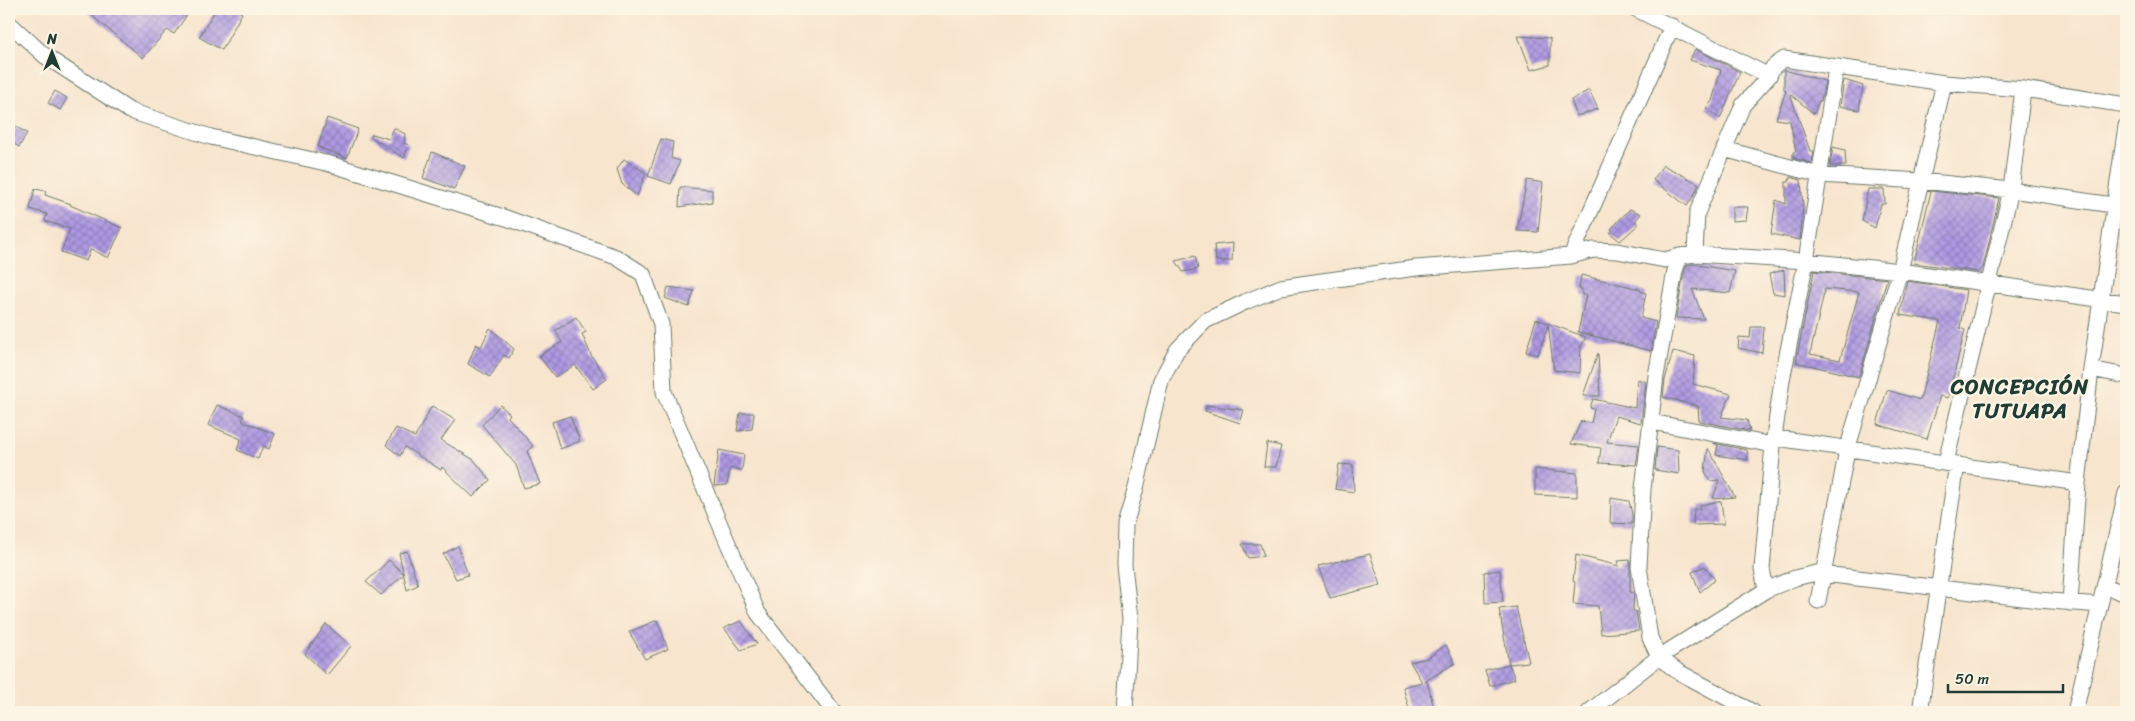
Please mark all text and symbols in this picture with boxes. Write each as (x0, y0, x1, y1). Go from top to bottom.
text: N (46, 27, 57, 52)
north arrow (28, 28, 78, 78)
district label: CONCEPCIÓN TUTUAPA (1950, 368, 2089, 430)
scale bar (1948, 661, 2062, 693)
text: 50 m (1955, 666, 1990, 692)

